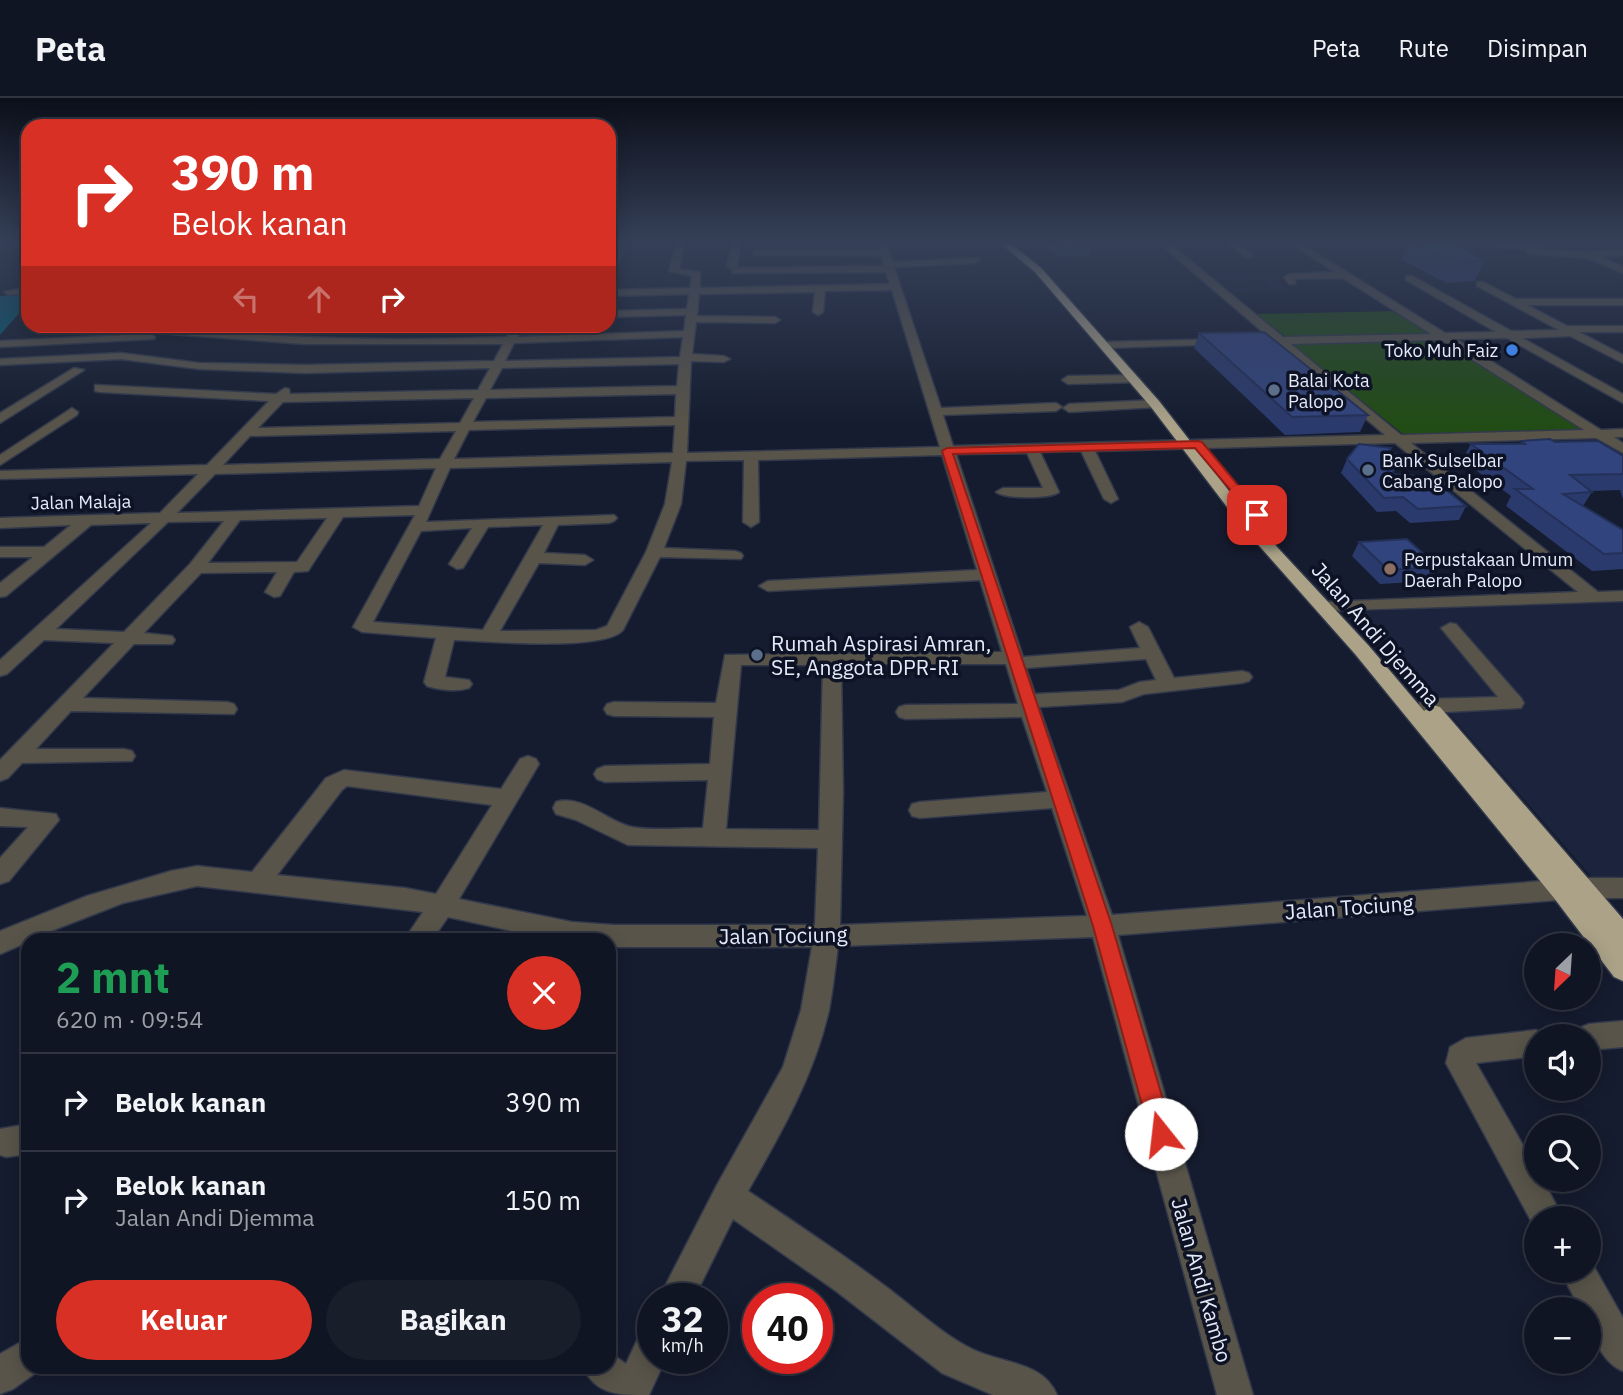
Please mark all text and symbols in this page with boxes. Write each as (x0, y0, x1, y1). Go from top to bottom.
text: Peta (35, 27, 106, 70)
text: Peta (1312, 32, 1360, 64)
text: Rute (1398, 32, 1449, 64)
text: Disimpan (1487, 32, 1588, 64)
text: 390 m (171, 140, 315, 203)
icon: right (56, 147, 147, 238)
text: Belok kanan (171, 202, 348, 244)
icon: left (227, 280, 265, 318)
icon: ahead (300, 280, 338, 318)
icon: right (373, 280, 411, 318)
place label: Toko Muh Faiz (1384, 339, 1498, 362)
marker: Toko Muh Faiz (1504, 342, 1520, 358)
place label: Balai Kota Palopo (1288, 369, 1370, 413)
marker: Balai Kota Palopo (1266, 382, 1282, 398)
place label: Bank Sulselbar Cabang Palopo (1382, 449, 1503, 493)
marker: Bank Sulselbar Cabang Palopo (1360, 462, 1376, 478)
pin (1227, 485, 1287, 545)
street label: Jalan Malaja (30, 490, 132, 514)
icon: arrive (1238, 496, 1276, 534)
place label: Perpustakaan Umum Daerah Palopo (1404, 548, 1573, 592)
street label: Jalan Andi Djemma (1306, 556, 1446, 712)
marker: Perpustakaan Umum Daerah Palopo (1382, 561, 1398, 577)
place label: Rumah Aspirasi Amran, SE, Anggota DPR-RI (771, 629, 991, 681)
marker: Rumah Aspirasi Amran, SE, Anggota DPR-RI (749, 647, 765, 663)
street label: Jalan Tociung (1284, 889, 1414, 925)
street label: Jalan Tociung (718, 920, 848, 950)
north arrow (1524, 933, 1601, 1010)
map controls (1524, 933, 1601, 1374)
text: 2 mnt (56, 950, 170, 1005)
button: close (507, 956, 581, 1030)
text: 620 m · 09:54 (56, 1004, 203, 1034)
button: sound (1524, 1024, 1601, 1101)
icon: right (56, 1083, 94, 1121)
text: Belok kanan (115, 1085, 266, 1119)
text: 390 m (505, 1085, 581, 1119)
position arrow (1124, 1097, 1198, 1171)
button: search (1524, 1115, 1601, 1192)
text: Belok kanan (115, 1168, 266, 1202)
icon: right (56, 1181, 94, 1219)
text: 150 m (505, 1183, 581, 1217)
street label: Jalan Andi Kambo (1165, 1194, 1239, 1366)
text: Jalan Andi Djemma (115, 1202, 315, 1232)
button: + (1524, 1206, 1601, 1283)
button: Keluar (56, 1280, 312, 1360)
button: Bagikan (326, 1280, 581, 1360)
speed limit sign: 40 (742, 1283, 833, 1374)
text: 32 (661, 1296, 704, 1342)
button: − (1524, 1297, 1601, 1374)
text: km/h (661, 1334, 704, 1357)

